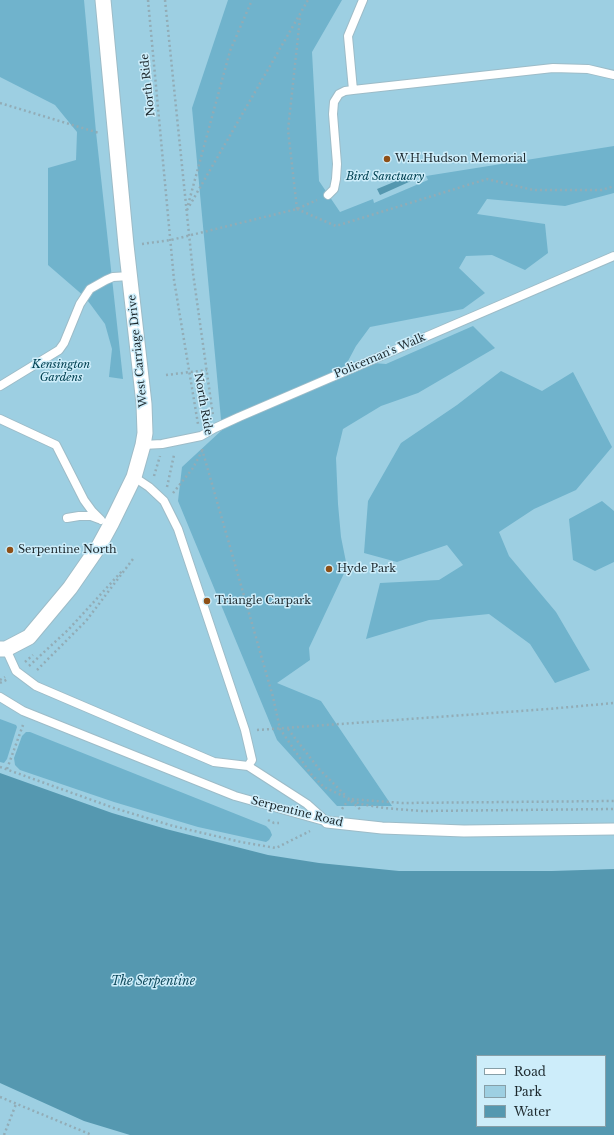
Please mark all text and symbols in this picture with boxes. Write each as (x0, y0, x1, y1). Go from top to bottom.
street label: North Ride (138, 53, 158, 117)
place label: W.H.Hudson Memorial (395, 152, 526, 166)
marker: W.H.Hudson Memorial (382, 154, 392, 164)
park label: Bird Sanctuary (346, 170, 424, 184)
street label: West Carriage Drive (126, 294, 150, 408)
street label: Policeman's Walk (332, 331, 428, 381)
park label: Kensington Gardens (32, 358, 90, 384)
street label: North Ride (191, 372, 215, 436)
place label: Serpentine North (18, 543, 117, 557)
marker: Serpentine North (5, 545, 15, 555)
place label: Hyde Park (337, 562, 396, 576)
marker: Hyde Park (324, 564, 334, 574)
place label: Triangle Carpark (215, 594, 311, 608)
marker: Triangle Carpark (202, 596, 212, 606)
street label: Serpentine Road (250, 794, 344, 830)
water label: The Serpentine (111, 975, 195, 989)
legend (476, 1055, 606, 1127)
text: Road (514, 1064, 546, 1079)
text: Park (514, 1084, 542, 1099)
text: Water (514, 1104, 551, 1119)

